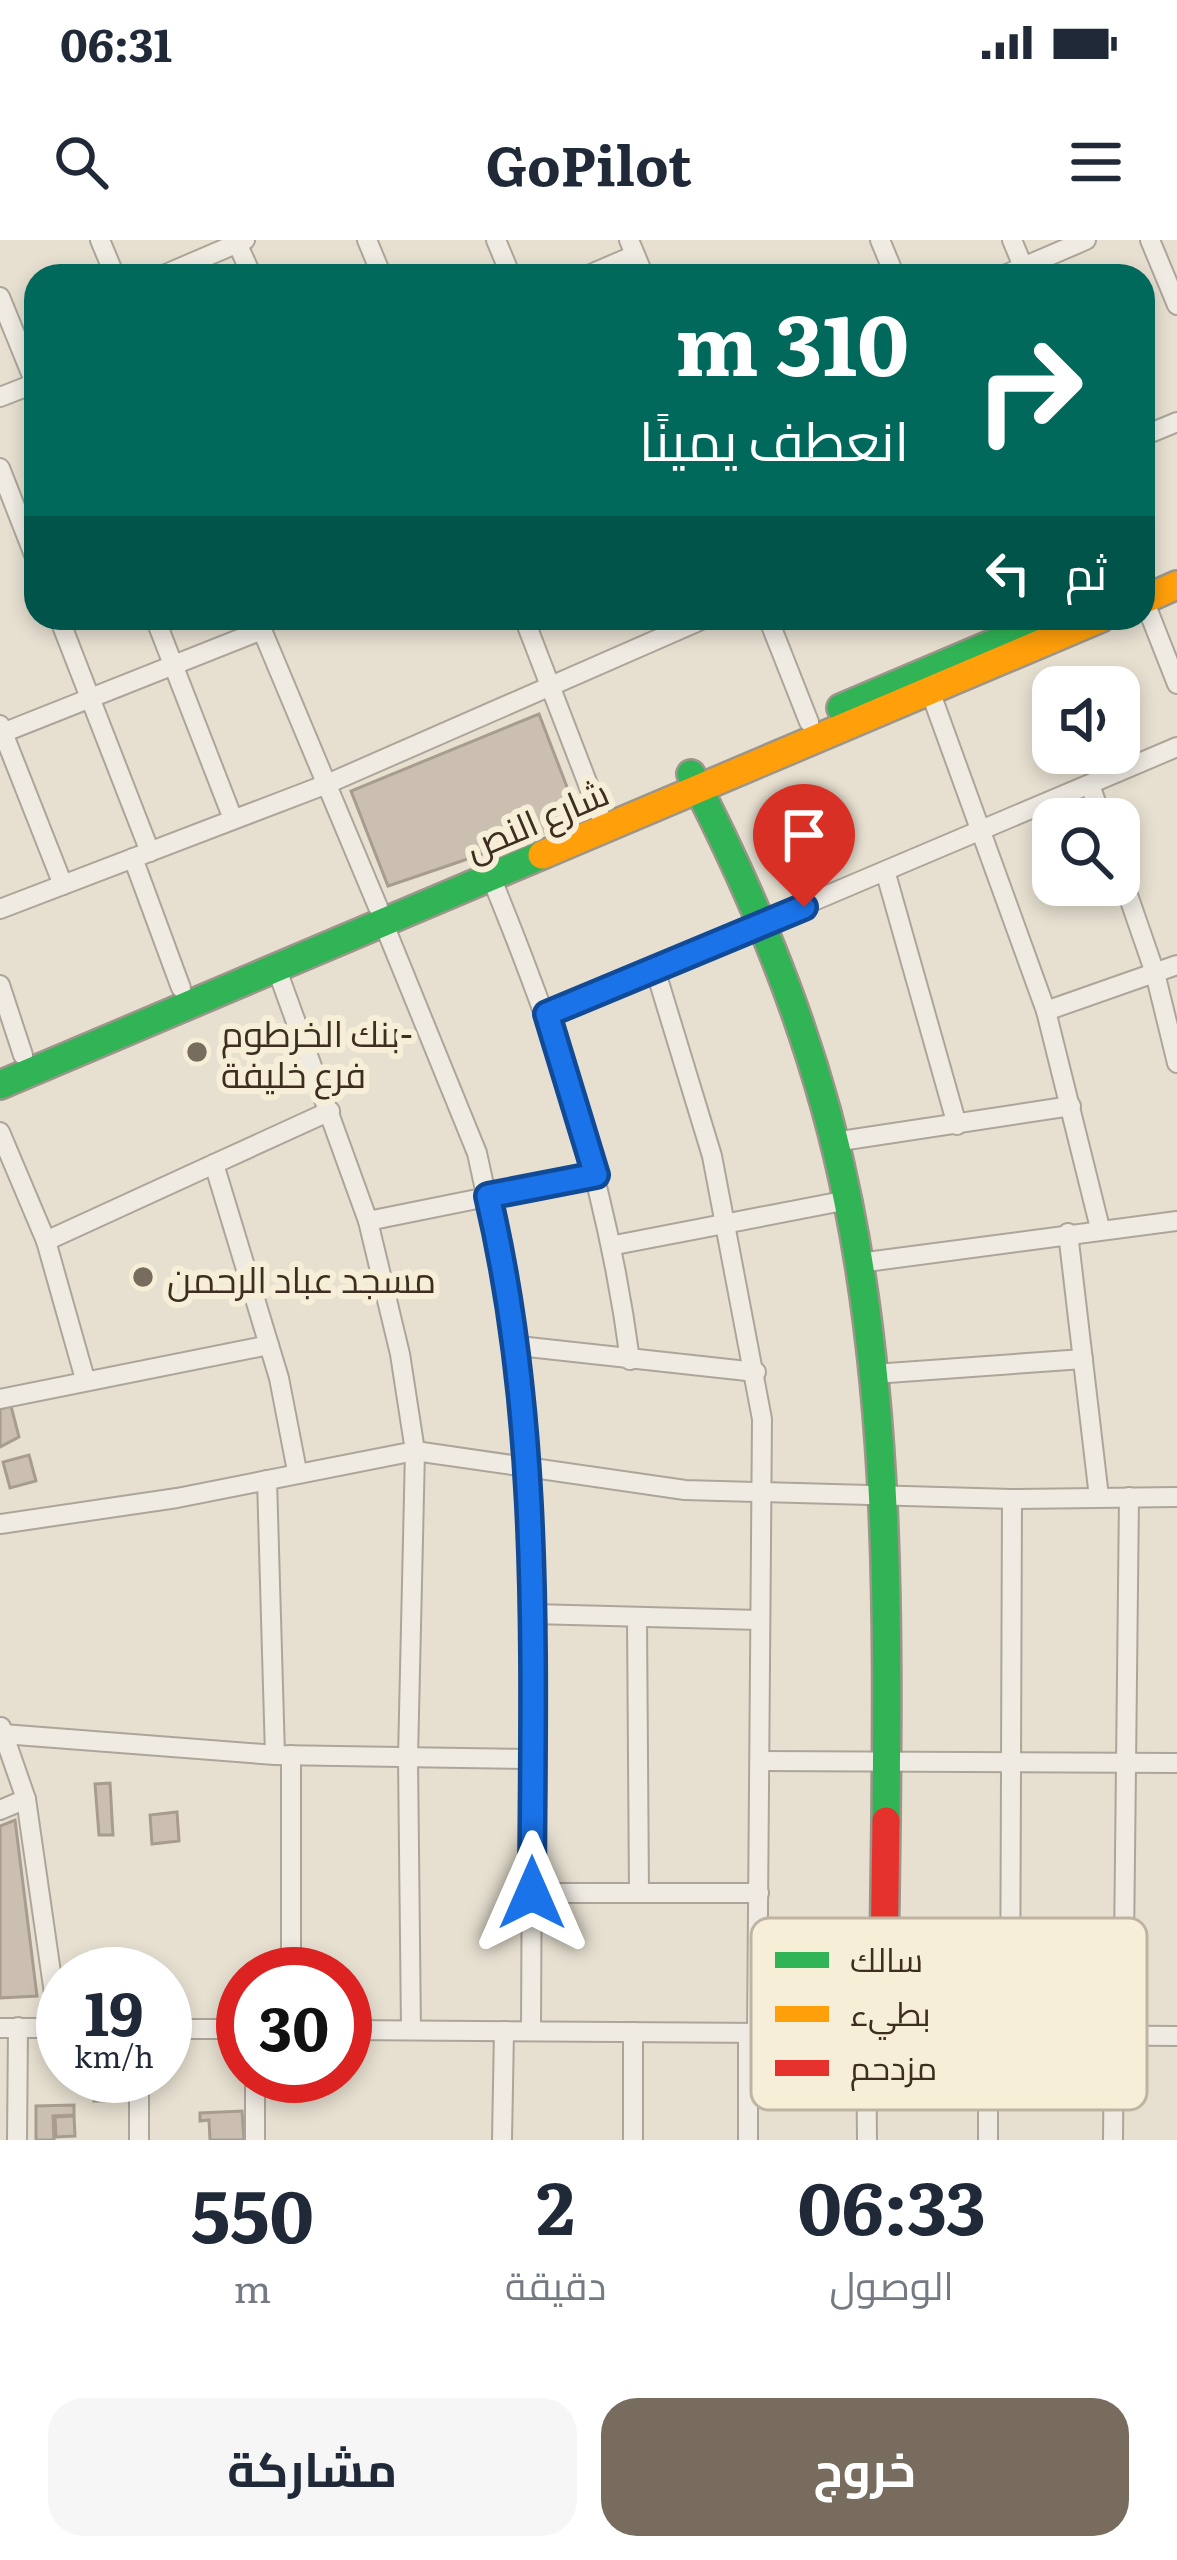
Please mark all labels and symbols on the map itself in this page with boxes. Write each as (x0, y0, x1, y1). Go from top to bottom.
street label: شارع النص (456, 764, 616, 873)
pin (753, 784, 855, 907)
place label: بنك الخرطوم- فرع خليفة (221, 1005, 413, 1100)
marker: بنك الخرطوم- فرع خليفة (184, 1039, 210, 1065)
place label: مسجد عباد الرحمن (167, 1251, 436, 1304)
marker: مسجد عباد الرحمن (130, 1264, 156, 1290)
position arrow (469, 1830, 595, 1956)
legend (751, 1918, 1147, 2110)
text: سالك (850, 1933, 923, 1982)
speed limit sign: 30 (216, 1947, 372, 2103)
text: بطيء (850, 1987, 931, 2040)
text: مزدحم (850, 2041, 937, 2091)

